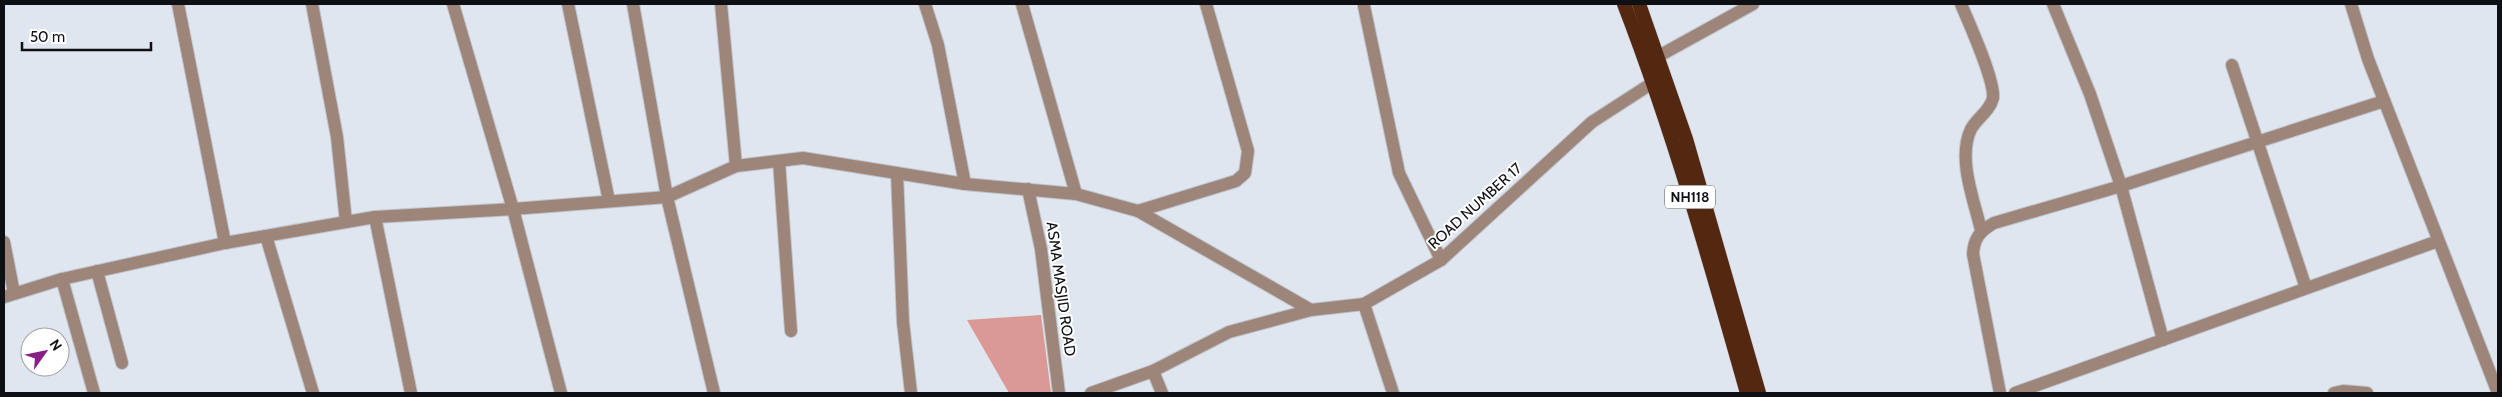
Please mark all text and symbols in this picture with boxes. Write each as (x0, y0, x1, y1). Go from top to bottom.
scale bar (22, 20, 151, 52)
text: 50 m (30, 28, 65, 46)
street label: ROAD NUMBER 17 (1425, 159, 1526, 253)
road number: NH118 (1665, 186, 1715, 208)
street label: ASMA MASJID ROAD (1043, 221, 1079, 357)
north arrow (20, 327, 70, 377)
text: N (46, 336, 66, 354)

